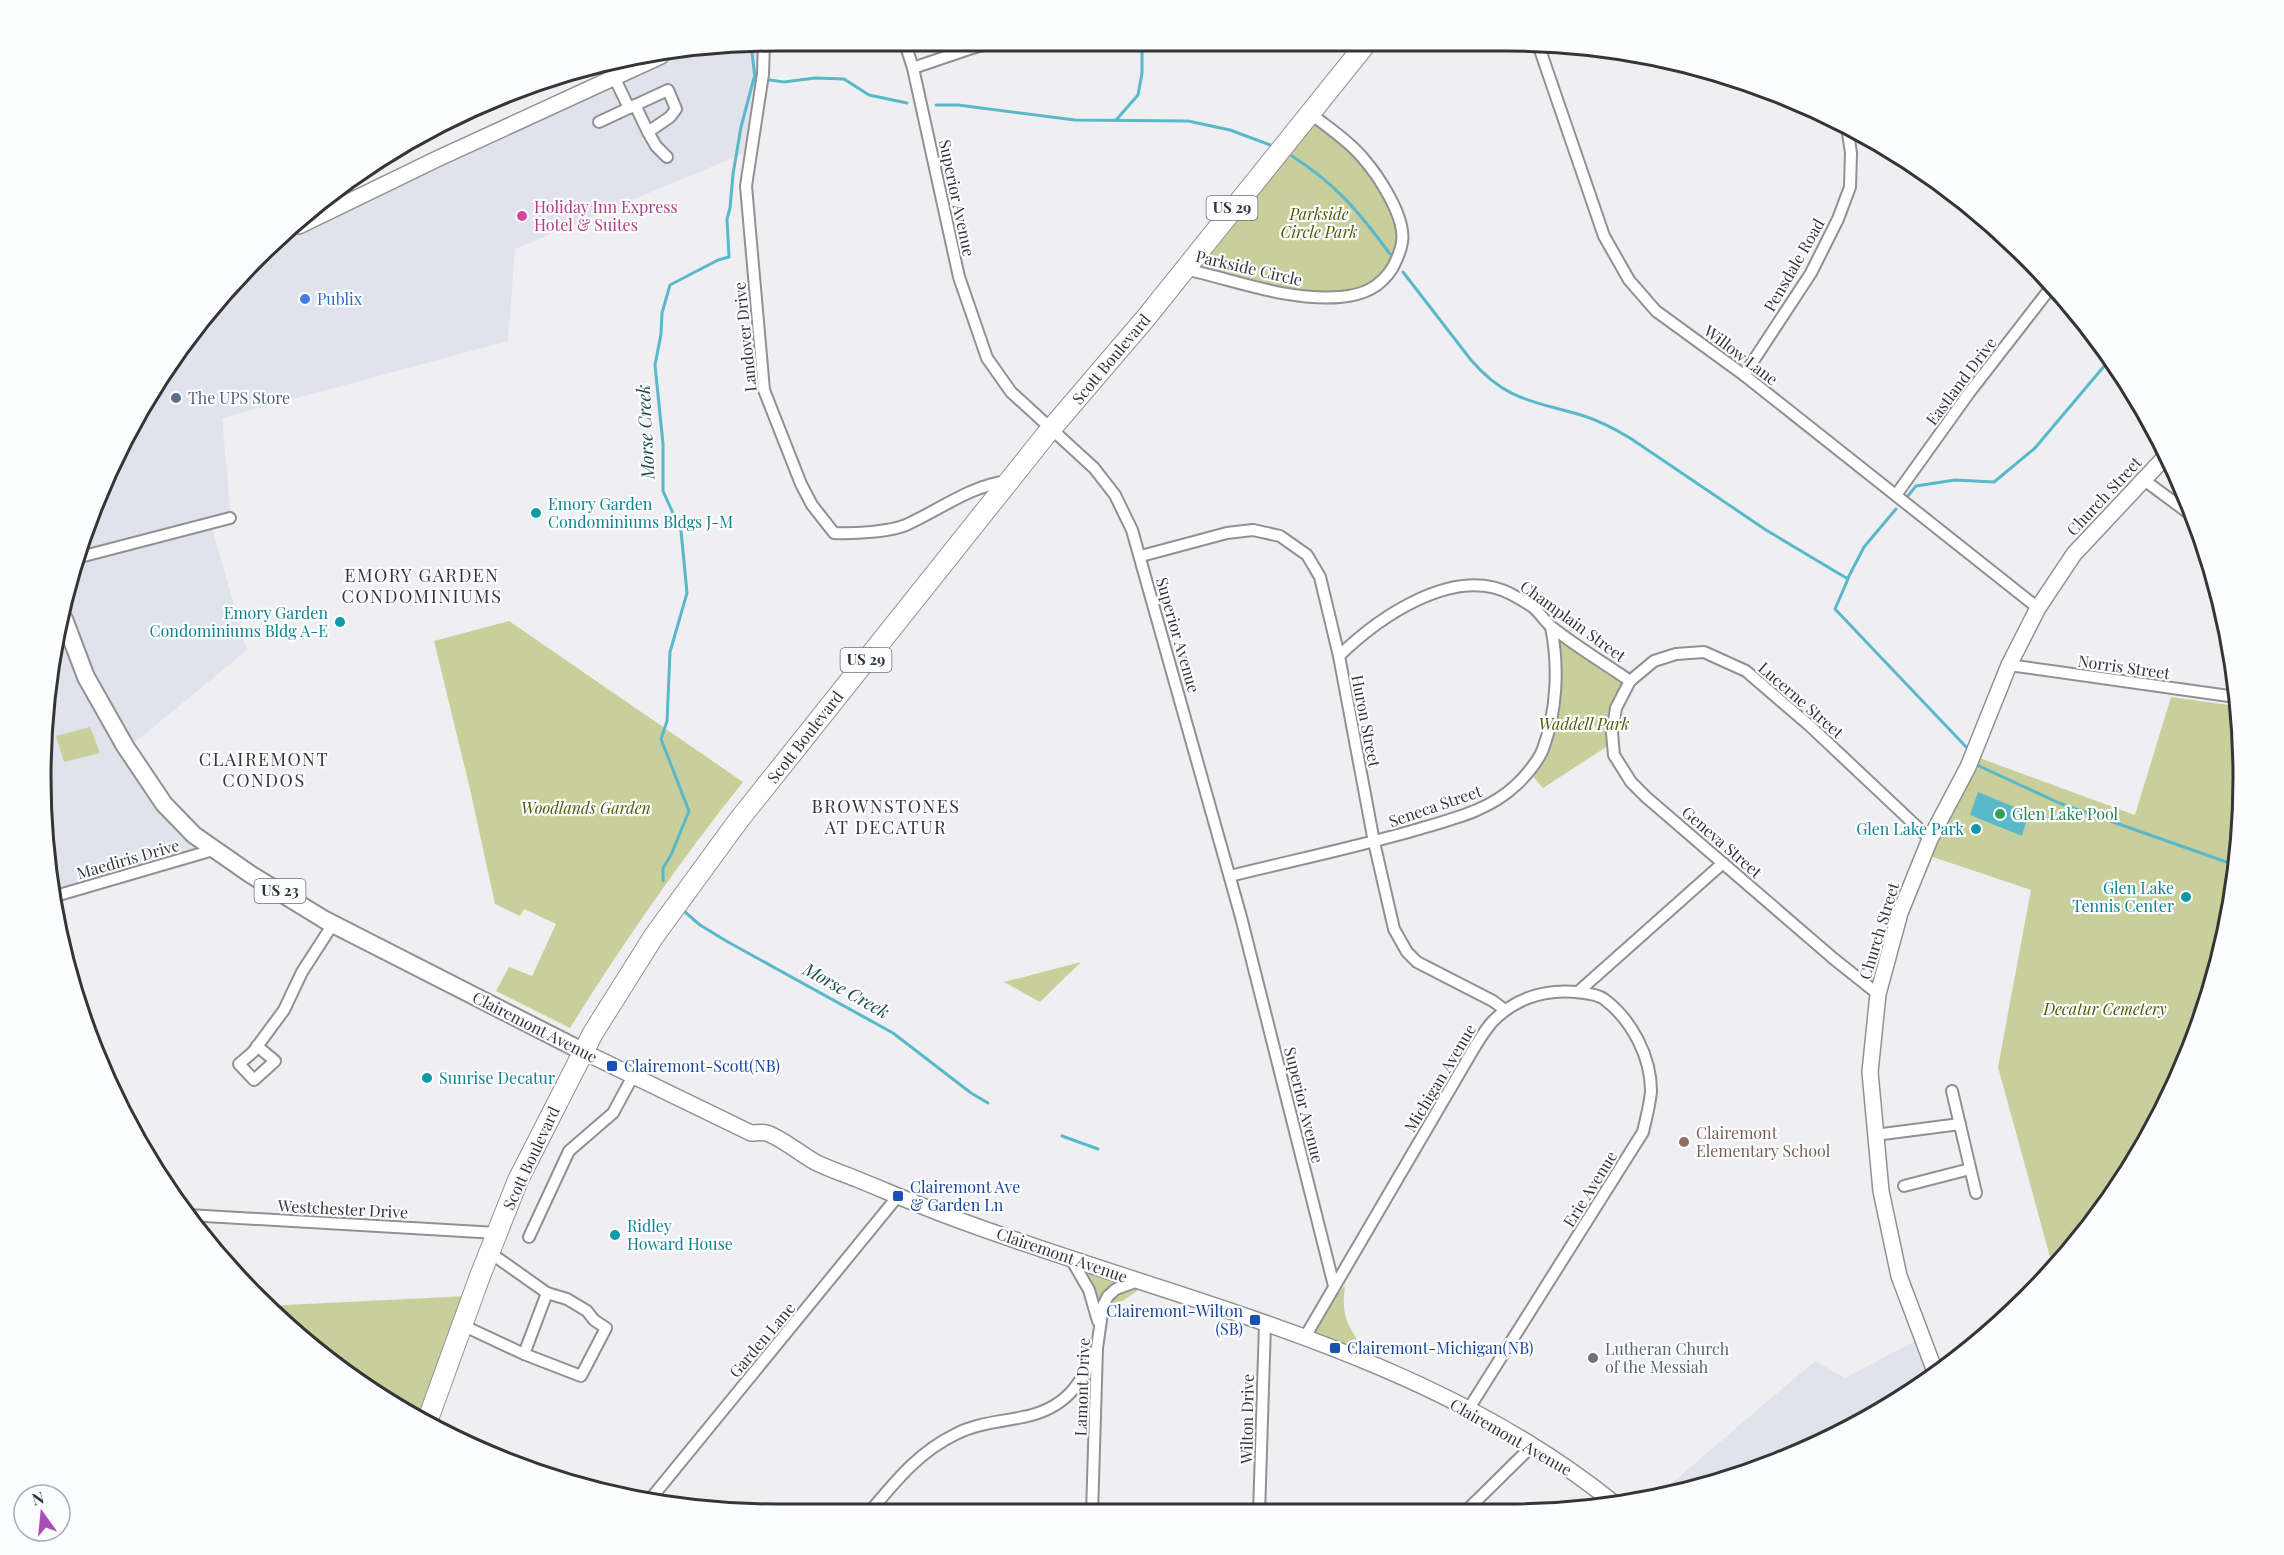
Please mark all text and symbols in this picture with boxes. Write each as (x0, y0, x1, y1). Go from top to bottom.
street label: Superior Avenue (935, 138, 980, 258)
place label: Holiday Inn Express Hotel & Suites (534, 196, 678, 235)
road number: US 29 (1206, 196, 1258, 220)
park label: Parkside Circle Park (1281, 203, 1358, 242)
marker: Holiday Inn Express Hotel & Suites (515, 209, 529, 223)
street label: Pensdale Road (1758, 214, 1829, 315)
street label: Parkside Circle (1194, 245, 1304, 290)
street label: Landover Drive (728, 281, 761, 393)
place label: Publix (317, 288, 363, 309)
marker: Publix (298, 292, 312, 306)
street label: Scott Boulevard (1067, 309, 1155, 408)
street label: Willow Lane (1699, 319, 1783, 389)
street label: Eastland Drive (1921, 332, 2001, 429)
water label: Morse Creek (631, 384, 660, 481)
place label: The UPS Store (188, 387, 290, 408)
marker: The UPS Store (169, 391, 183, 405)
street label: Church Street (2062, 451, 2146, 540)
place label: Emory Garden Condominiums Bldgs J-M (548, 493, 733, 532)
marker: Emory Garden Condominiums Bldgs J-M (529, 506, 543, 520)
district label: EMORY GARDEN CONDOMINIUMS (342, 563, 502, 608)
street label: Superior Avenue (1152, 575, 1205, 695)
street label: Champlain Street (1516, 575, 1631, 666)
place label: Emory Garden Condominiums Bldg A-E (150, 602, 328, 641)
marker: Emory Garden Condominiums Bldg A-E (333, 615, 347, 629)
road number: US 29 (840, 648, 892, 672)
street label: Norris Street (2077, 650, 2172, 683)
street label: Lucerne Street (1754, 657, 1849, 743)
street label: Huron Street (1347, 673, 1386, 769)
street label: Scott Boulevard (762, 686, 847, 787)
park label: Waddell Park (1538, 713, 1630, 734)
district label: CLAIREMONT CONDOS (199, 747, 329, 792)
street label: Seneca Street (1386, 780, 1484, 831)
district label: BROWNSTONES AT DECATUR (812, 794, 960, 839)
park label: Woodlands Garden (521, 797, 651, 818)
street label: Geneva Street (1678, 801, 1767, 882)
place label: Glen Lake Pool (2012, 803, 2119, 824)
marker: Glen Lake Pool (1993, 807, 2007, 821)
place label: Glen Lake Park (1856, 818, 1964, 839)
marker: Glen Lake Park (1969, 822, 1983, 836)
street label: Maediris Drive (74, 834, 182, 883)
place label: Glen Lake Tennis Center (2072, 877, 2174, 916)
road number: US 23 (254, 879, 306, 903)
street label: Church Street (1854, 879, 1903, 982)
marker: Glen Lake Tennis Center (2179, 890, 2193, 904)
water label: Morse Creek (798, 956, 894, 1024)
street label: Clairemont Avenue (469, 986, 601, 1067)
park label: Decatur Cemetery (2042, 998, 2167, 1019)
street label: Michigan Avenue (1399, 1020, 1480, 1136)
street label: Superior Avenue (1280, 1045, 1329, 1165)
place label: Clairemont-Scott(NB) (624, 1055, 780, 1076)
marker: Clairemont-Scott(NB) (605, 1059, 619, 1073)
place label: Sunrise Decatur (439, 1067, 555, 1088)
marker: Sunrise Decatur (420, 1071, 434, 1085)
street label: Scott Boulevard (497, 1103, 564, 1213)
place label: Clairemont Elementary School (1696, 1122, 1831, 1161)
marker: Clairemont Elementary School (1677, 1135, 1691, 1149)
street label: Erie Avenue (1558, 1147, 1621, 1231)
place label: Clairemont Ave & Garden Ln (910, 1176, 1020, 1215)
marker: Clairemont Ave & Garden Ln (891, 1189, 905, 1203)
street label: Westchester Drive (276, 1195, 409, 1222)
place label: Ridley Howard House (627, 1215, 733, 1254)
street label: Clairemont Avenue (994, 1222, 1130, 1287)
marker: Ridley Howard House (608, 1228, 622, 1242)
street label: Garden Lane (724, 1298, 799, 1382)
place label: Clairemont-Wilton (SB) (1106, 1300, 1243, 1339)
marker: Clairemont-Wilton (SB) (1248, 1313, 1262, 1327)
street label: Lamont Drive (1069, 1337, 1094, 1437)
place label: Clairemont-Michigan(NB) (1347, 1337, 1533, 1358)
place label: Lutheran Church of the Messiah (1605, 1338, 1730, 1377)
marker: Clairemont-Michigan(NB) (1328, 1341, 1342, 1355)
marker: Lutheran Church of the Messiah (1586, 1351, 1600, 1365)
street label: Wilton Drive (1235, 1374, 1258, 1465)
street label: Clairemont Avenue (1447, 1393, 1576, 1480)
north arrow (12, 1483, 72, 1543)
text: N (30, 1486, 47, 1510)

